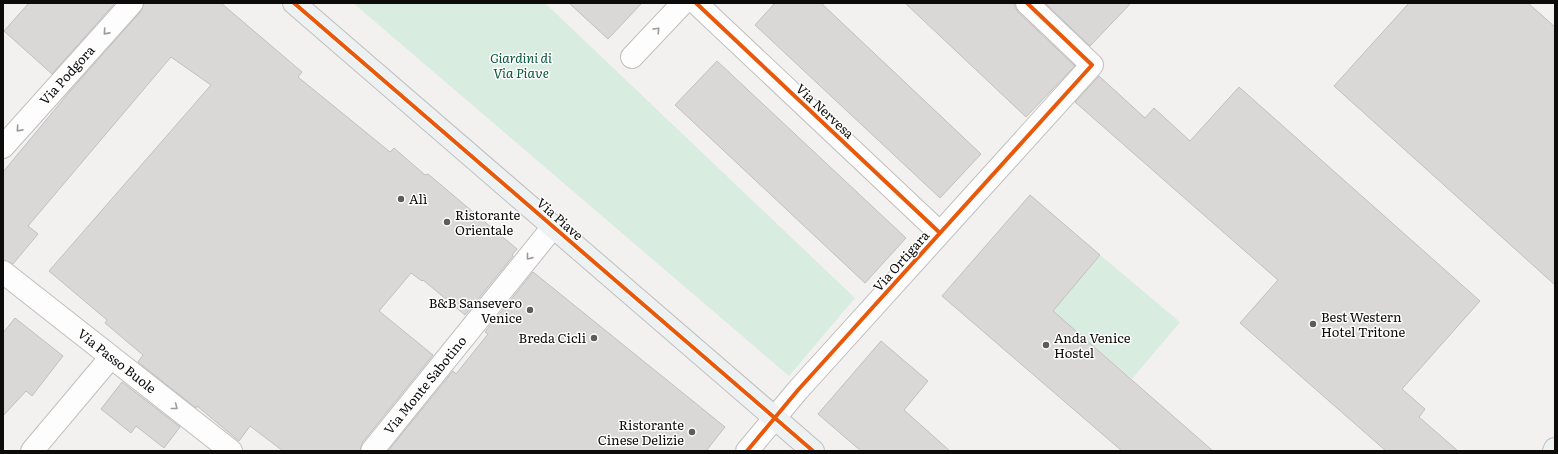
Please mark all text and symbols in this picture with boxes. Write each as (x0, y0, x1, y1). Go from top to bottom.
one-way arrow (103, 27, 111, 35)
one-way arrow (653, 27, 660, 35)
street label: Via Podgora (35, 41, 99, 109)
park label: Giardini di Via Piave (490, 48, 552, 82)
street label: Via Nervesa (792, 79, 859, 143)
one-way arrow (17, 124, 24, 132)
place label: Alì (409, 189, 428, 208)
street label: Via Piave (533, 193, 588, 244)
marker: Alì (396, 194, 406, 204)
place label: Ristorante Orientale (455, 205, 521, 239)
marker: Ristorante Orientale (442, 217, 452, 227)
street label: Via Ortigara (868, 226, 933, 295)
one-way arrow (527, 252, 534, 260)
place label: B&B Sansevero Venice (429, 293, 522, 327)
marker: B&B Sansevero Venice (525, 305, 535, 315)
place label: Best Western Hotel Tritone (1321, 307, 1405, 341)
marker: Best Western Hotel Tritone (1308, 319, 1318, 329)
street label: Via Passo Buole (74, 324, 161, 398)
place label: Breda Cicli (519, 328, 587, 347)
place label: Anda Venice Hostel (1054, 328, 1131, 362)
street label: Via Monte Sabotino (379, 331, 471, 438)
marker: Breda Cicli (589, 333, 599, 343)
marker: Anda Venice Hostel (1041, 340, 1051, 350)
one-way arrow (170, 402, 177, 409)
place label: Ristorante Cinese Delizie (598, 415, 684, 449)
marker: Ristorante Cinese Delizie (687, 427, 697, 437)

